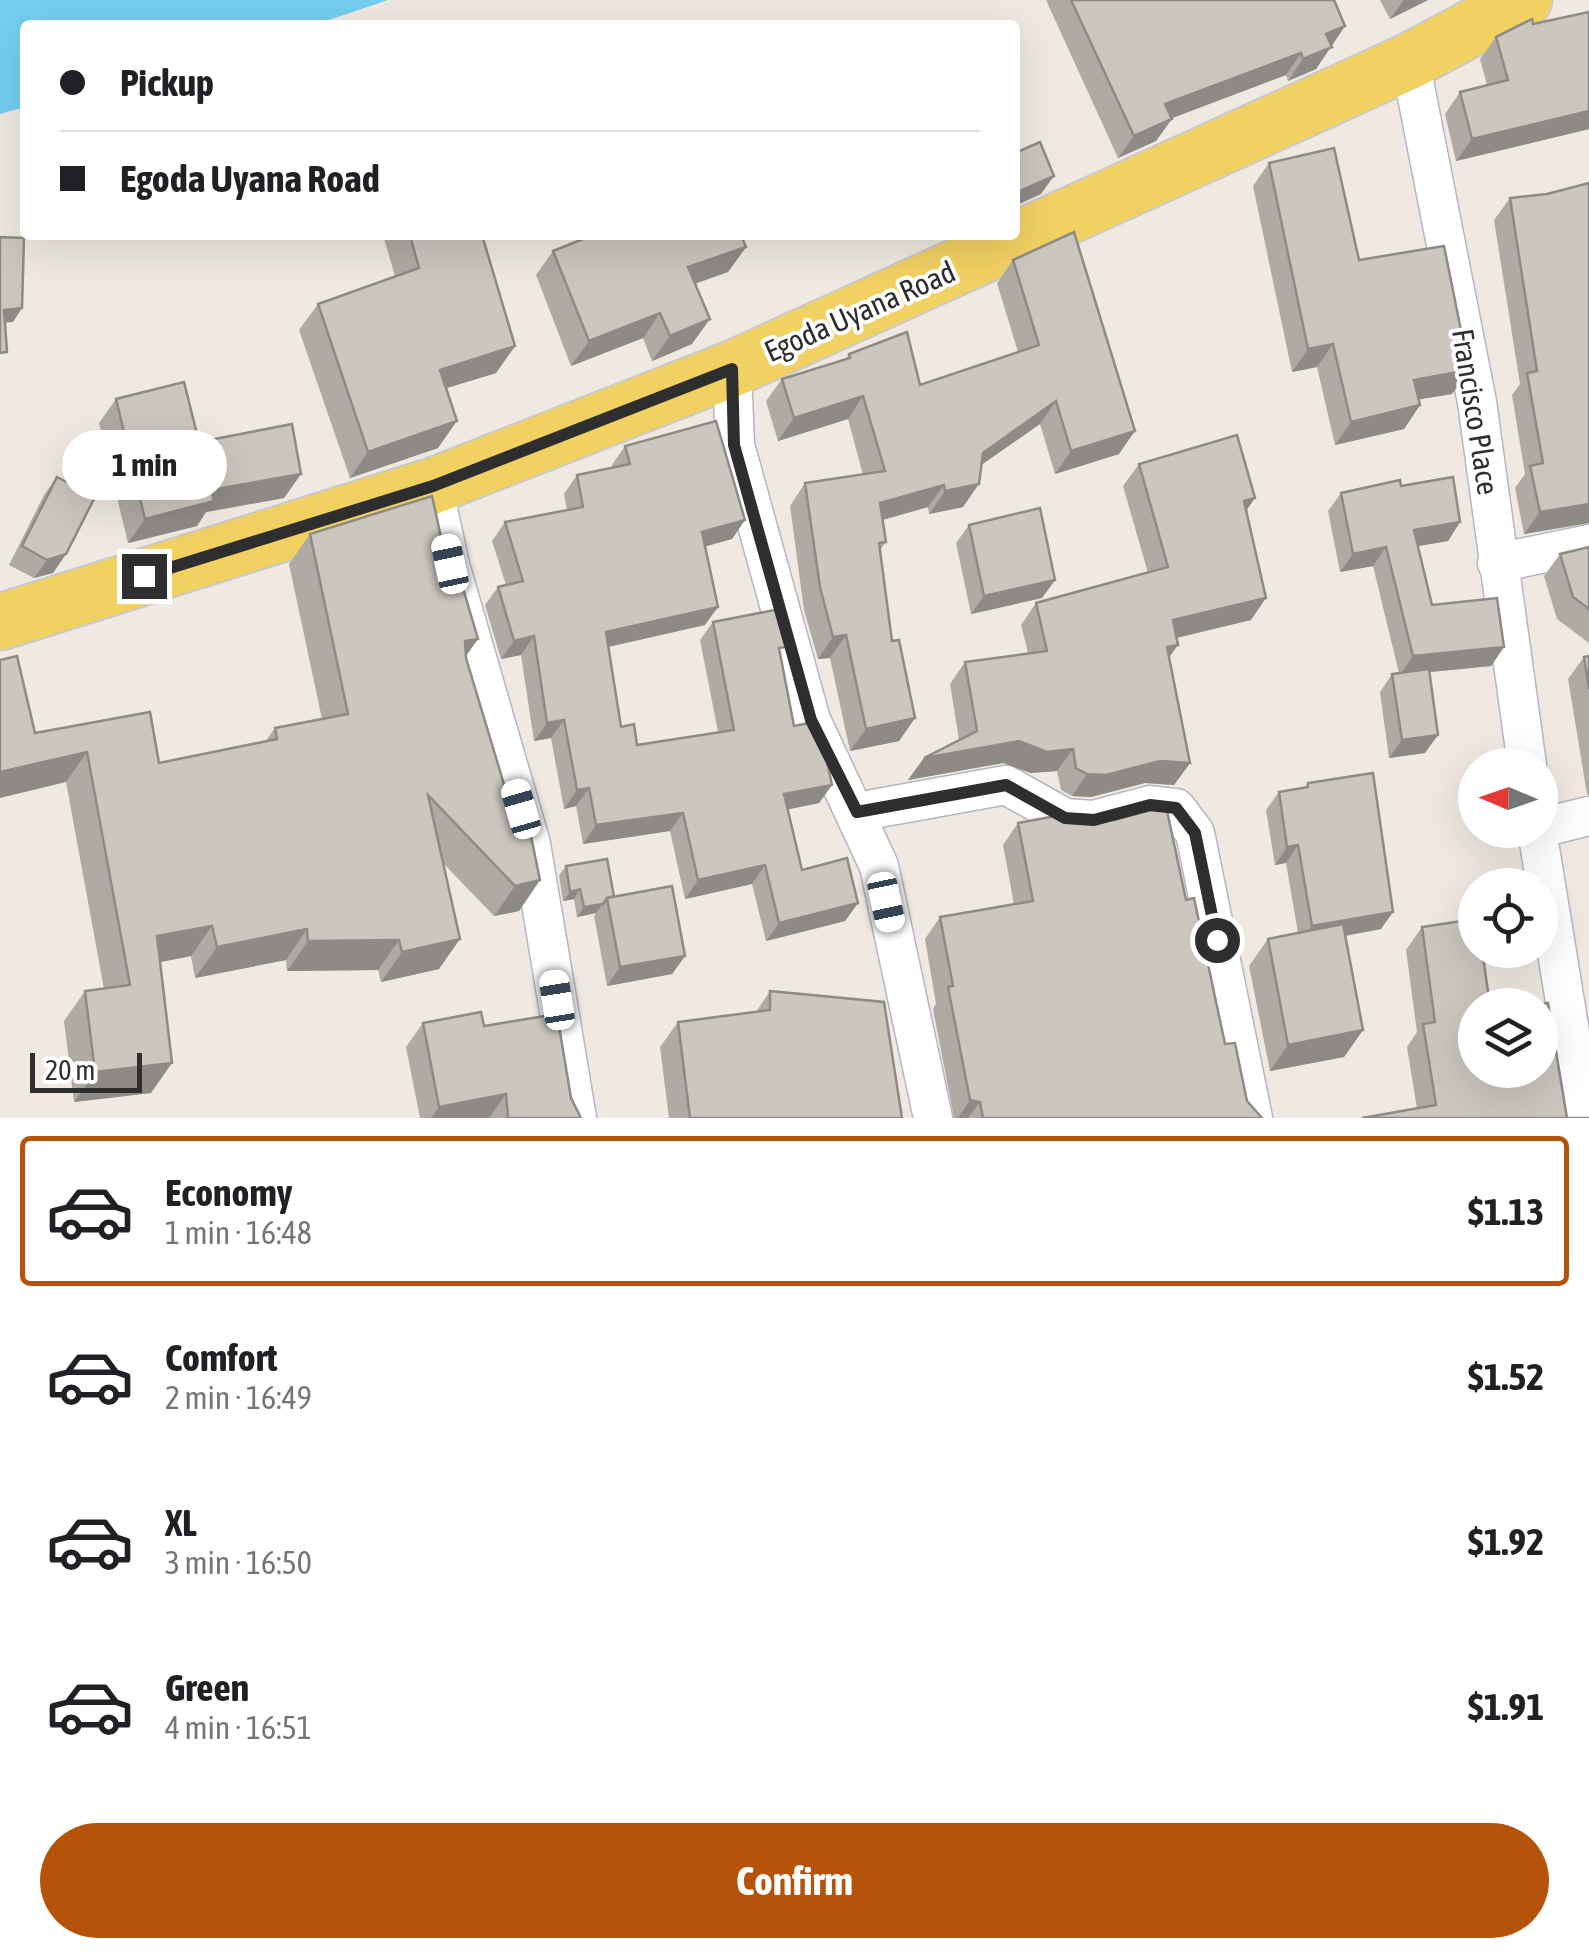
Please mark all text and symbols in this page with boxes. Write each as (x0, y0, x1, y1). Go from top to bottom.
text: Pickup (120, 61, 214, 104)
text: Egoda Uyana Road (120, 157, 380, 200)
street label: Egoda Uyana Road (759, 254, 960, 368)
street label: Francisco Place (1446, 326, 1506, 497)
callout: 1 min (62, 431, 226, 501)
text: 1 min (112, 446, 177, 483)
car (429, 532, 471, 596)
route end (122, 554, 167, 599)
north arrow (1458, 748, 1558, 848)
map controls (1458, 748, 1558, 1088)
car (498, 776, 544, 842)
button: locate (1458, 868, 1558, 968)
car (865, 870, 907, 934)
route start (1195, 918, 1240, 963)
car (537, 968, 577, 1032)
button: layers (1458, 988, 1558, 1088)
scale bar (30, 1048, 142, 1092)
text: 20 m (45, 1054, 95, 1086)
icon: car (45, 1166, 135, 1256)
text: Economy (165, 1171, 292, 1214)
text: $1.13 (1468, 1190, 1544, 1233)
text: 1 min · 16:48 (165, 1214, 312, 1251)
icon: car (45, 1331, 135, 1421)
text: Comfort (165, 1336, 277, 1379)
text: $1.52 (1468, 1355, 1544, 1398)
text: 2 min · 16:49 (165, 1379, 312, 1416)
icon: car (45, 1496, 135, 1586)
text: XL (165, 1501, 197, 1544)
text: $1.92 (1468, 1520, 1544, 1563)
text: 3 min · 16:50 (165, 1544, 312, 1581)
icon: car (45, 1661, 135, 1751)
text: Green (165, 1666, 249, 1709)
text: $1.91 (1468, 1685, 1544, 1728)
text: 4 min · 16:51 (165, 1709, 312, 1746)
button: Confirm (40, 1823, 1549, 1938)

